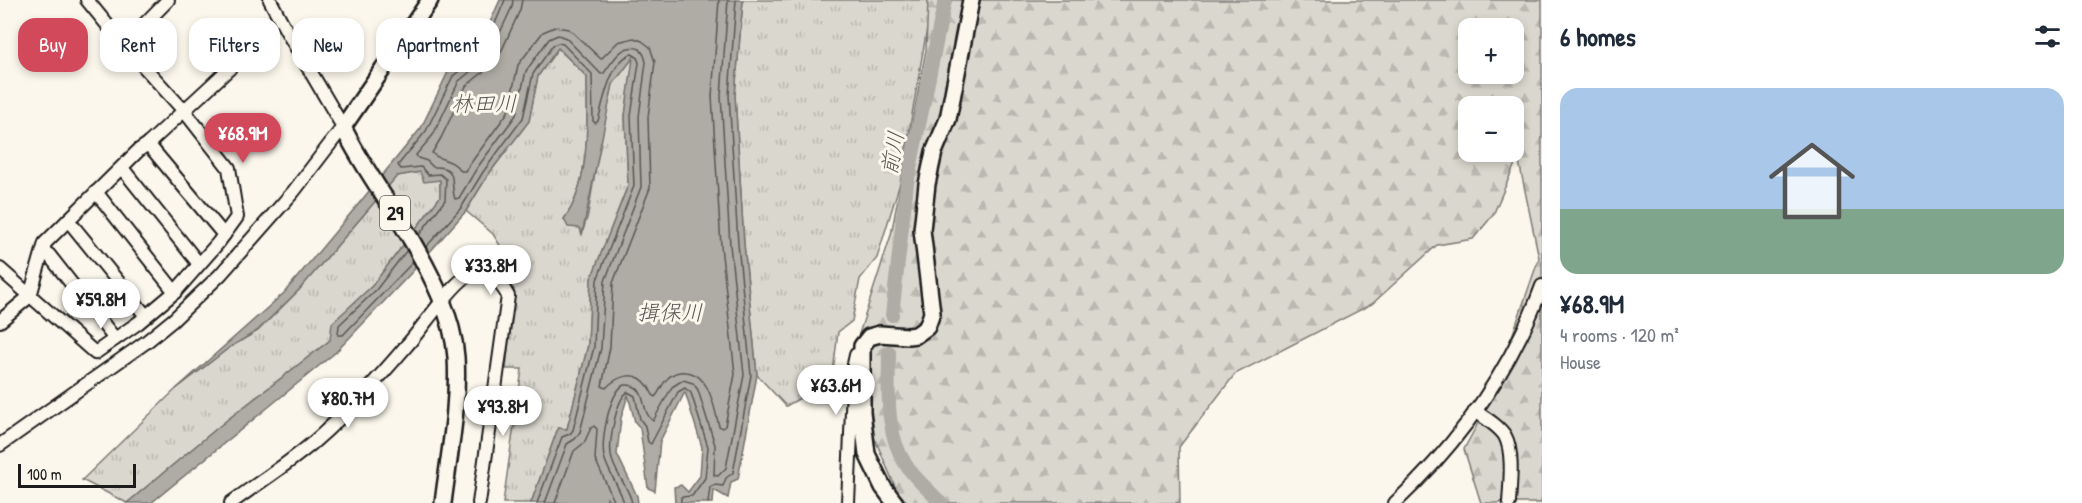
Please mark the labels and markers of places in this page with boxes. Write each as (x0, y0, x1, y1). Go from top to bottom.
pin: ¥68.9M (194, 113, 292, 164)
pin: ¥33.8M (442, 245, 540, 296)
pin: ¥59.8M (52, 279, 150, 330)
pin: ¥63.6M (787, 365, 885, 416)
pin: ¥80.7M (299, 378, 397, 429)
pin: ¥93.8M (454, 386, 552, 437)

